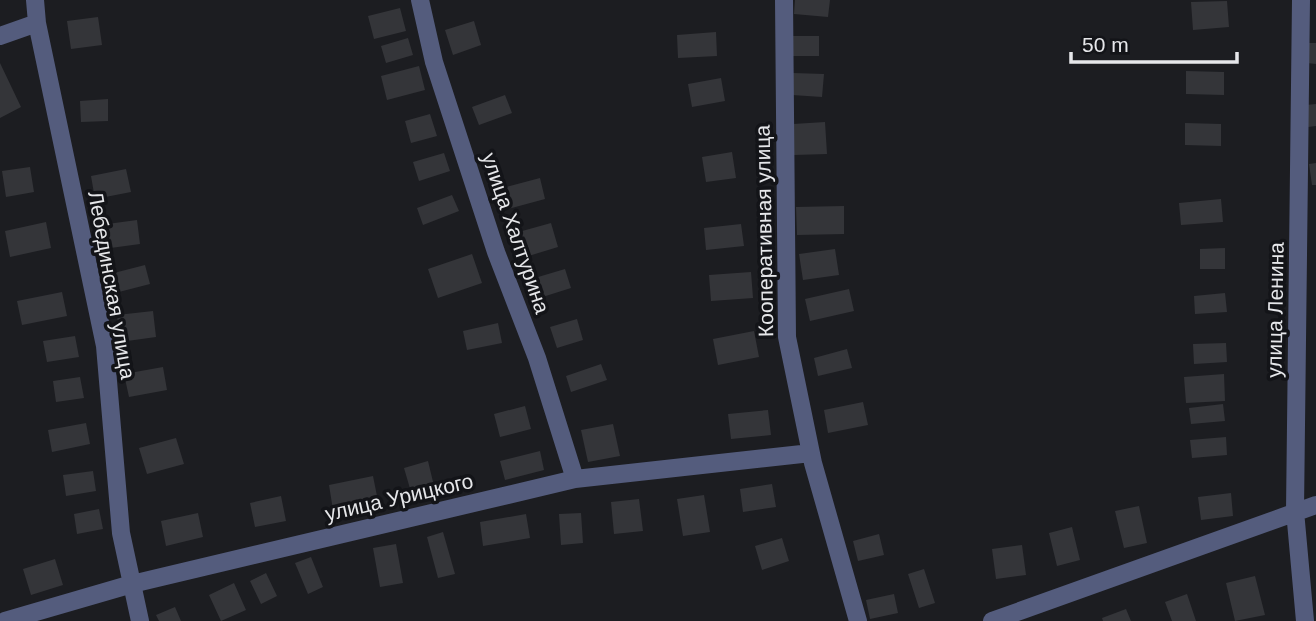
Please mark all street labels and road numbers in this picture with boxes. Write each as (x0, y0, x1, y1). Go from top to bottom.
street label: Кооперативная улица (751, 124, 777, 337)
street label: улица Халтурина (478, 150, 554, 317)
street label: Лебединская улица (84, 189, 140, 381)
street label: улица Ленина (1262, 242, 1288, 378)
street label: улица Урицкого (323, 469, 475, 525)

